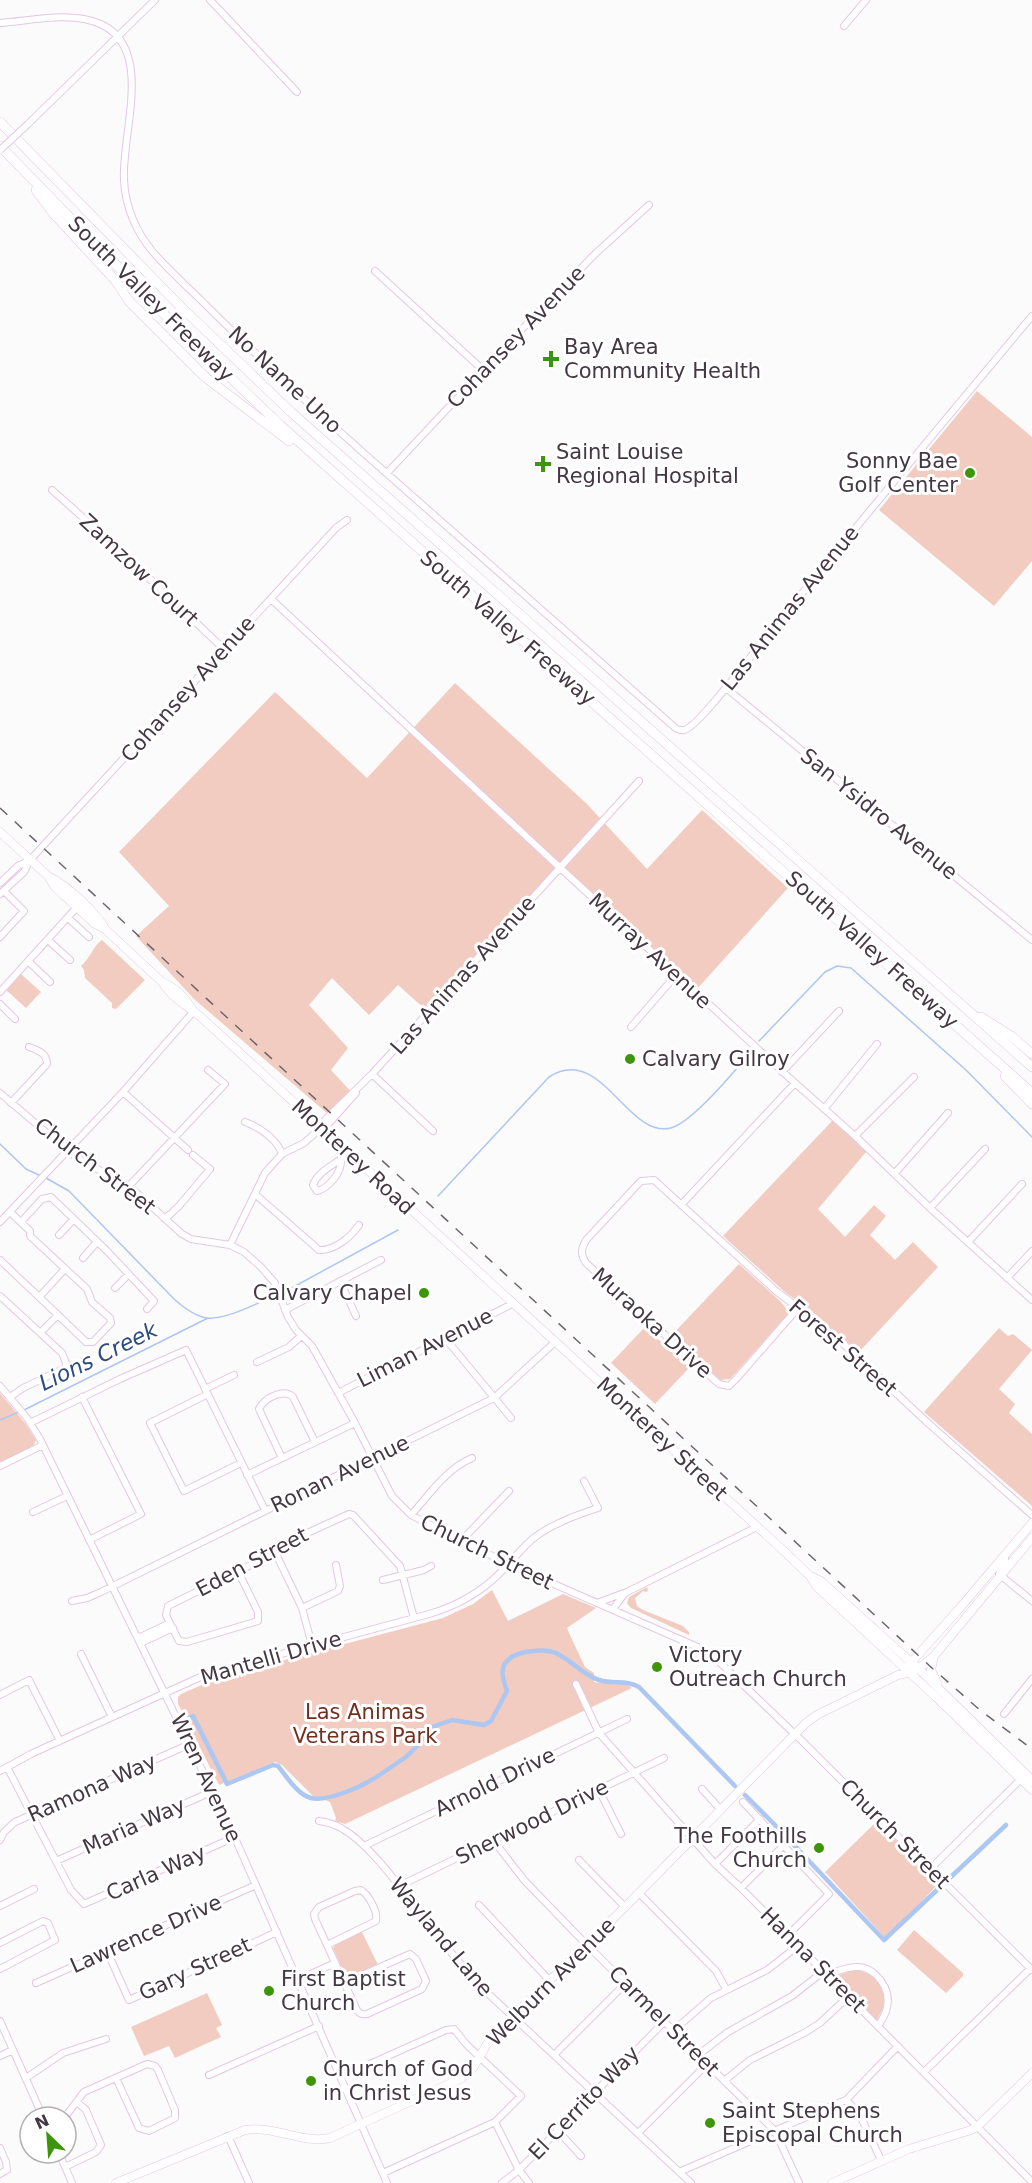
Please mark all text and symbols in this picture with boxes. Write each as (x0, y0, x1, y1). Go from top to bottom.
street label: South Valley Freeway (63, 211, 239, 387)
street label: Cohansey Avenue (442, 261, 590, 413)
street label: No Name Uno (224, 322, 346, 438)
place label: Bay Area Community Health (564, 335, 761, 383)
marker: Bay Area Community Health (542, 350, 560, 368)
place label: Saint Louise Regional Hospital (556, 440, 739, 488)
place label: Sonny Bae Golf Center (838, 449, 958, 497)
marker: Saint Louise Regional Hospital (534, 455, 552, 473)
marker: Sonny Bae Golf Center (963, 466, 977, 480)
street label: Zamzow Court (75, 509, 203, 631)
street label: Las Animas Avenue (716, 521, 864, 695)
street label: South Valley Freeway (416, 545, 600, 711)
street label: Cohansey Avenue (116, 611, 260, 767)
street label: San Ysidro Avenue (796, 743, 962, 885)
street label: South Valley Freeway (781, 866, 963, 1034)
street label: Murray Avenue (584, 888, 716, 1014)
street label: Las Animas Avenue (386, 891, 540, 1059)
place label: Calvary Gilroy (642, 1047, 790, 1071)
marker: Calvary Gilroy (623, 1052, 637, 1066)
street label: Monterey Road (287, 1094, 419, 1220)
street label: Church Street (30, 1113, 160, 1219)
street label: Muraoka Drive (587, 1263, 717, 1383)
place label: Calvary Chapel (253, 1281, 412, 1305)
marker: Calvary Chapel (417, 1286, 431, 1300)
street label: Forest Street (784, 1295, 902, 1401)
street label: Liman Avenue (353, 1304, 497, 1392)
water label: Lions Creek (35, 1317, 163, 1396)
street label: Monterey Street (592, 1372, 732, 1506)
street label: Ronan Avenue (267, 1430, 413, 1518)
street label: Church Street (417, 1509, 557, 1595)
street label: Eden Street (192, 1522, 312, 1602)
street label: Mantelli Drive (198, 1626, 344, 1690)
place label: Victory Outreach Church (669, 1643, 847, 1691)
marker: Victory Outreach Church (650, 1660, 664, 1674)
park label: Las Animas Veterans Park (293, 1700, 438, 1748)
street label: Wren Avenue (166, 1710, 246, 1846)
street label: Arnold Drive (431, 1743, 559, 1821)
street label: Ramona Way (24, 1749, 160, 1827)
street label: Church Street (835, 1774, 955, 1894)
street label: Sherwood Drive (452, 1775, 612, 1869)
street label: Maria Way (79, 1793, 189, 1859)
place label: The Foothills Church (673, 1824, 807, 1872)
street label: Carla Way (103, 1840, 209, 1906)
marker: The Foothills Church (812, 1841, 826, 1855)
street label: Wayland Lane (384, 1873, 498, 2001)
street label: Lawrence Drive (67, 1890, 225, 1978)
street label: Hanna Street (755, 1902, 871, 2018)
street label: Welburn Avenue (482, 1913, 620, 2051)
street label: Gary Street (135, 1933, 255, 2005)
street label: Carmel Street (604, 1961, 724, 2081)
place label: First Baptist Church (281, 1967, 406, 2015)
marker: First Baptist Church (262, 1984, 276, 1998)
street label: El Cerrito Way (524, 2041, 644, 2165)
place label: Church of God in Christ Jesus (323, 2057, 473, 2105)
marker: Church of God in Christ Jesus (304, 2074, 318, 2088)
place label: Saint Stephens Episcopal Church (722, 2099, 903, 2147)
north arrow (18, 2105, 78, 2165)
text: N (32, 2110, 52, 2133)
marker: Saint Stephens Episcopal Church (703, 2116, 717, 2130)

